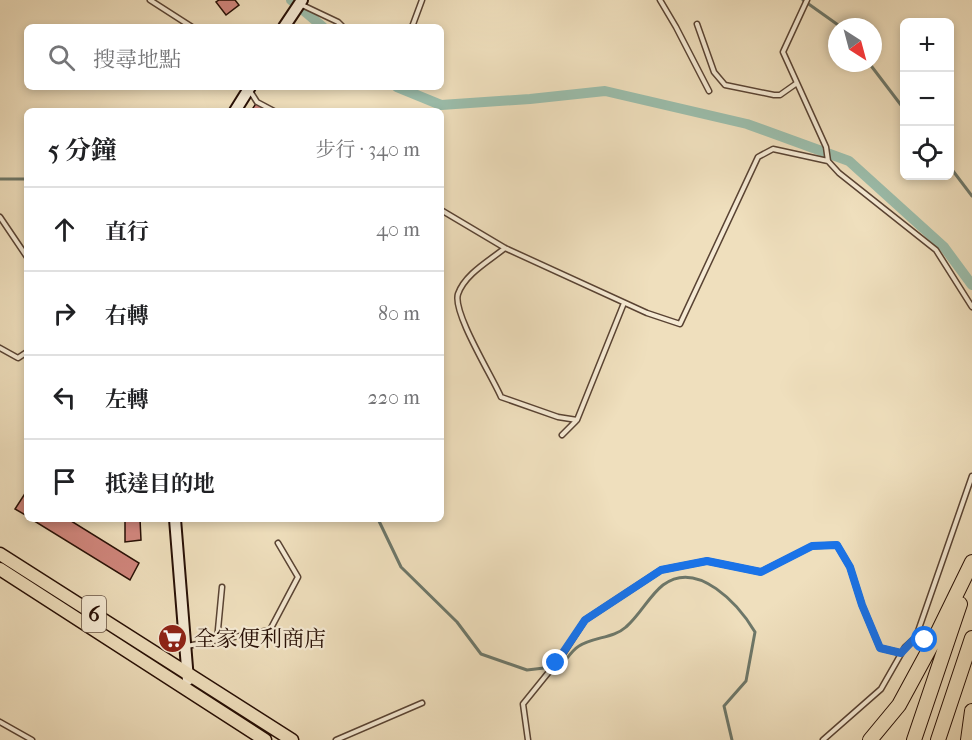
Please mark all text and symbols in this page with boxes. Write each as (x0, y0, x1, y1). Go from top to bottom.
north arrow (828, 18, 882, 72)
map controls (900, 18, 954, 180)
button: + (900, 18, 954, 72)
search box (24, 24, 444, 90)
icon: search (45, 41, 78, 74)
text: 搜尋地點 (93, 47, 181, 73)
button: − (900, 72, 954, 126)
button: locate (900, 126, 954, 180)
text: 5 分鐘 (48, 135, 117, 166)
text: 步行 · 340 m (315, 138, 420, 161)
icon: ahead (48, 213, 81, 246)
text: 40 m (376, 218, 420, 241)
text: 直行 (105, 219, 149, 245)
icon: right (48, 297, 81, 330)
text: 80 m (378, 302, 420, 325)
text: 右轉 (105, 303, 149, 329)
icon: left (48, 381, 81, 414)
text: 220 m (367, 386, 420, 409)
text: 左轉 (105, 387, 149, 413)
icon: arrive (48, 465, 81, 498)
text: 抵達目的地 (105, 471, 215, 497)
road number: 6 (82, 596, 106, 632)
supermarket icon: 全家便利商店 (157, 623, 189, 655)
place label: 全家便利商店 (194, 626, 326, 652)
route start (911, 626, 937, 652)
route end (542, 649, 568, 675)

